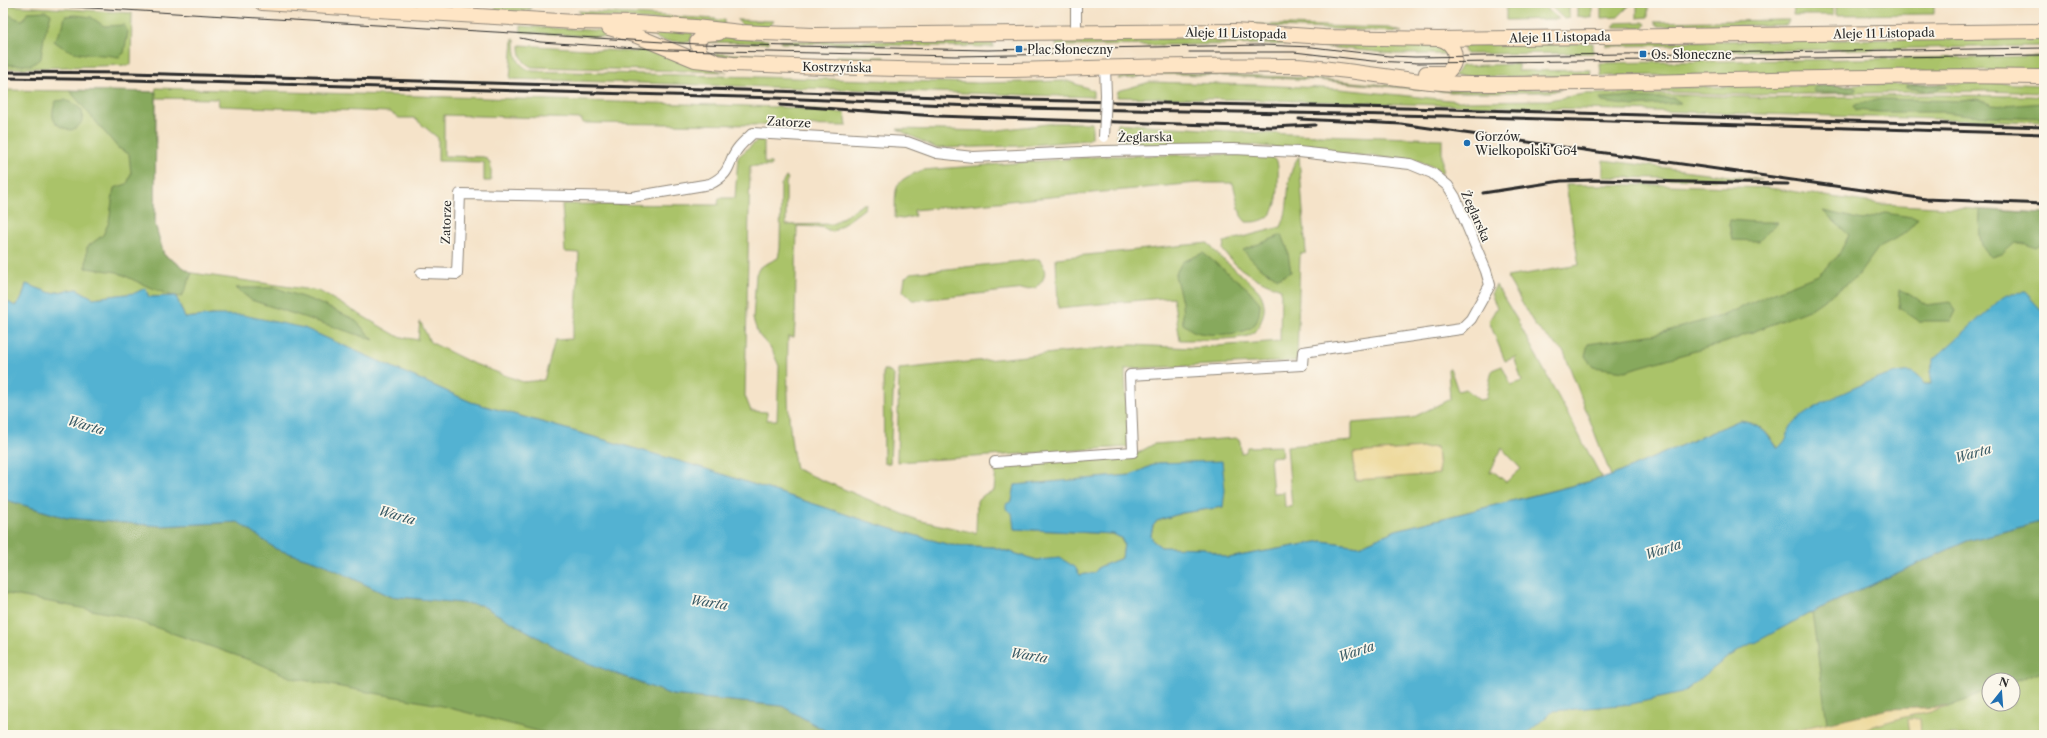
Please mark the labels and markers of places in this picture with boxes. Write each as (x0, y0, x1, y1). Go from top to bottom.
place label: Plac Słoneczny (1027, 42, 1113, 57)
marker: Plac Słoneczny (1014, 44, 1024, 54)
place label: Os. Słoneczne (1651, 47, 1732, 62)
marker: Os. Słoneczne (1638, 49, 1648, 59)
place label: Gorzów Wielkopolski Go4 (1474, 129, 1577, 158)
marker: Gorzów Wielkopolski Go4 (1462, 138, 1472, 148)

